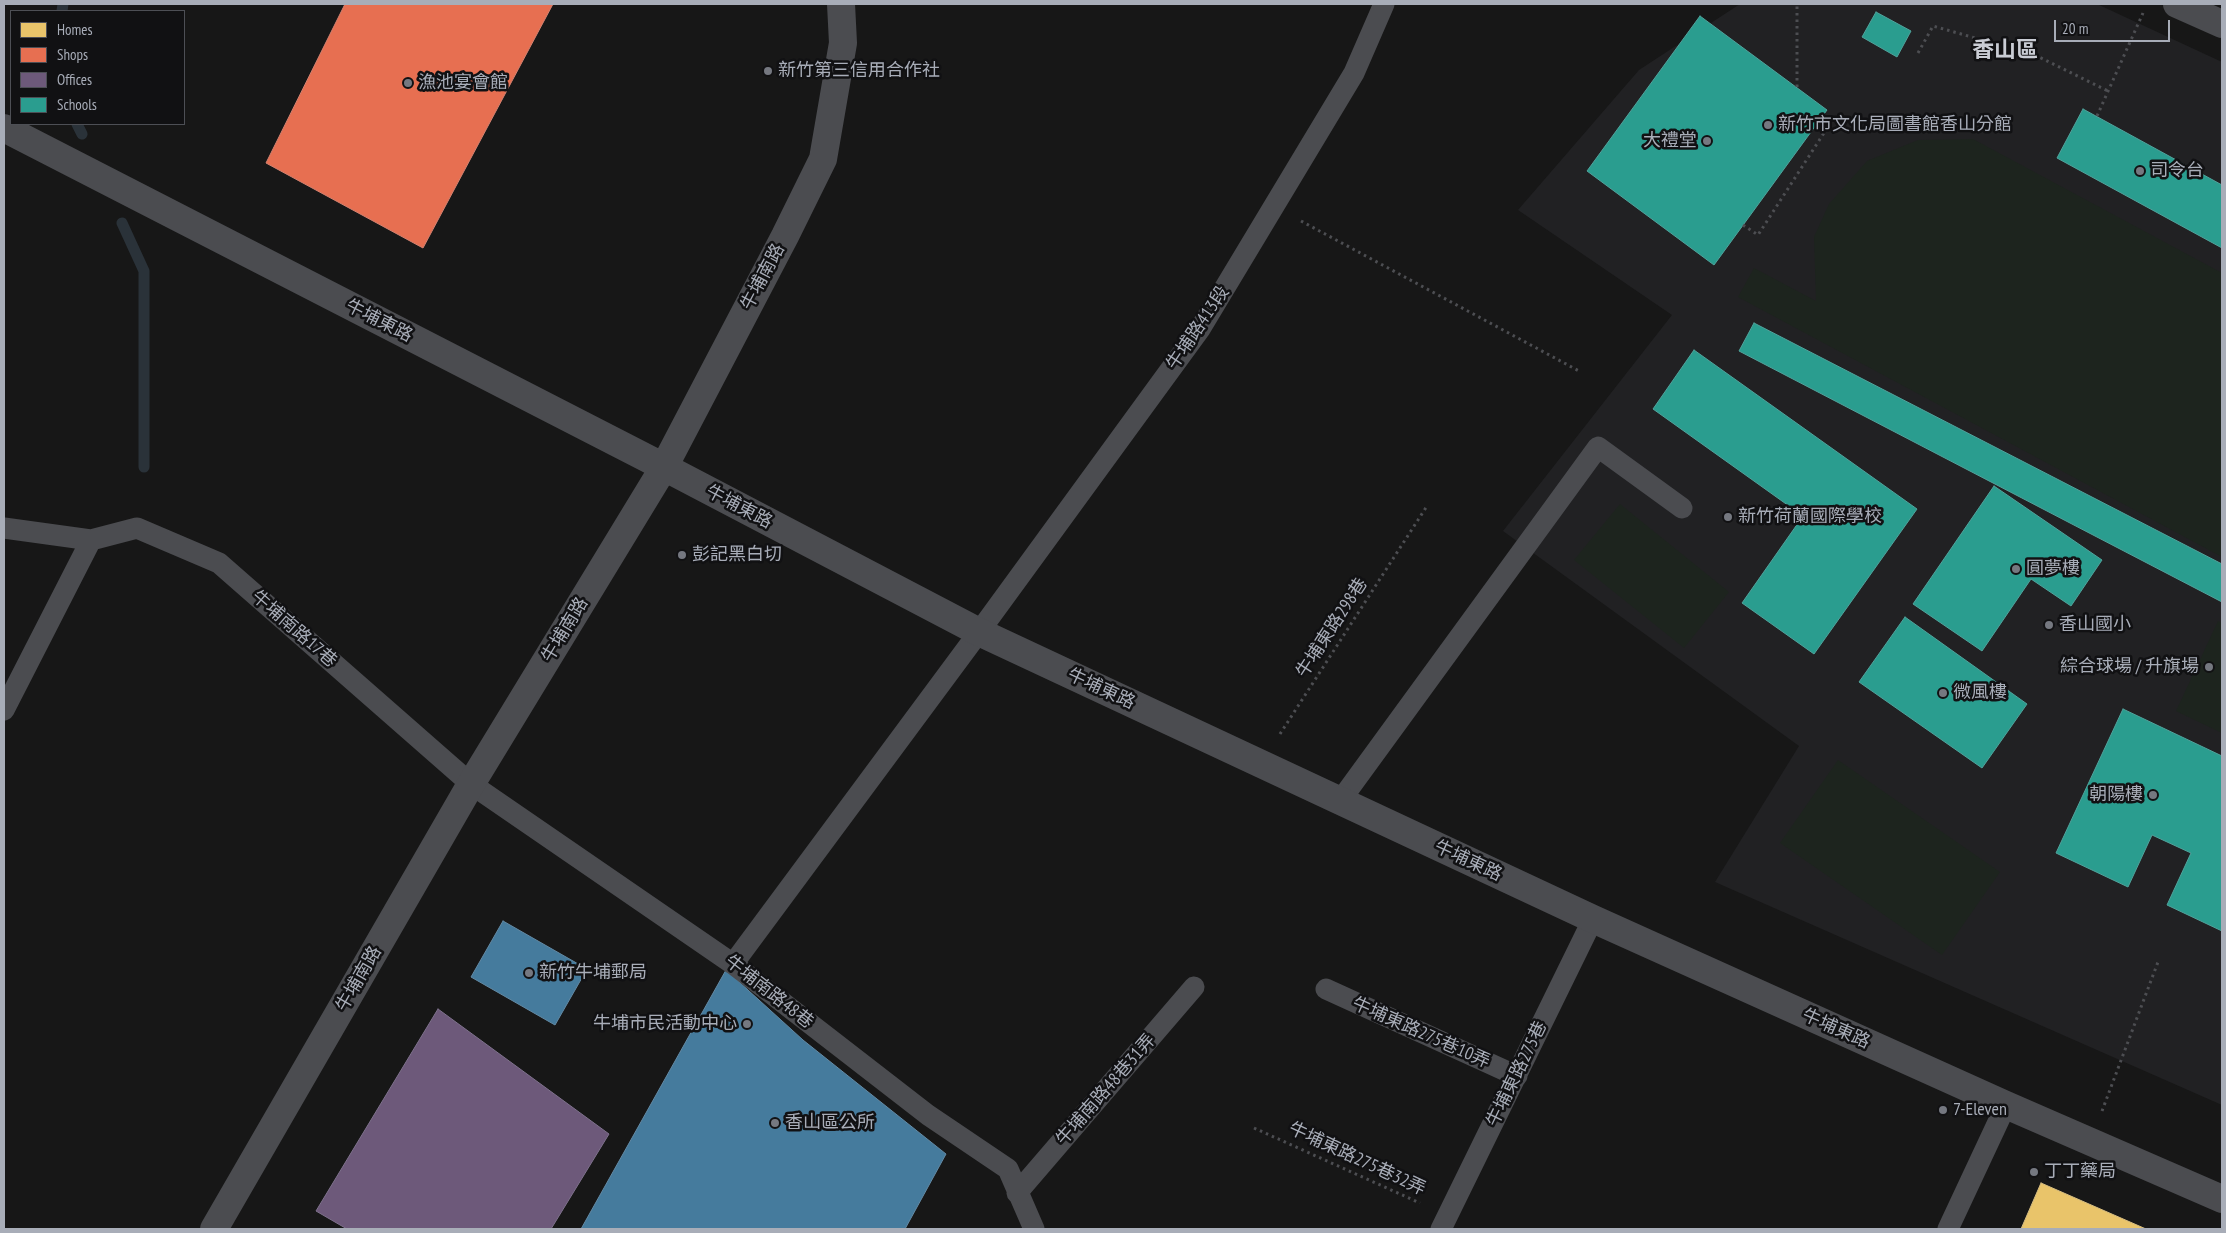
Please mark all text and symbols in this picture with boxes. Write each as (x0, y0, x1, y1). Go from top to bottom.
legend (10, 10, 185, 125)
scale bar (2056, 10, 2172, 42)
text: 20 m (2062, 19, 2088, 38)
text: Homes (57, 20, 93, 39)
district label: 香山區 (1972, 38, 2038, 64)
text: Shops (57, 45, 88, 64)
place label: 新竹第三信用合作社 (778, 60, 940, 82)
marker: 新竹第三信用合作社 (762, 65, 774, 77)
text: Offices (57, 70, 92, 89)
place label: 漁池宴會館 (418, 72, 508, 94)
marker: 漁池宴會館 (402, 77, 414, 89)
text: Schools (57, 95, 97, 114)
place label: 新竹市文化局圖書館香山分館 (1778, 114, 2012, 136)
marker: 新竹市文化局圖書館香山分館 (1762, 119, 1774, 131)
place label: 大禮堂 (1643, 130, 1697, 152)
marker: 大禮堂 (1701, 135, 1713, 147)
place label: 司令台 (2150, 160, 2204, 182)
marker: 司令台 (2134, 165, 2146, 177)
street label: 牛埔南路 (737, 240, 789, 314)
street label: 牛埔路413段 (1162, 282, 1234, 374)
street label: 牛埔東路 (342, 295, 416, 347)
street label: 牛埔東路 (702, 481, 776, 533)
place label: 新竹荷蘭國際學校 (1738, 506, 1882, 528)
marker: 新竹荷蘭國際學校 (1722, 511, 1734, 523)
place label: 彭記黑白切 (692, 544, 782, 566)
marker: 彭記黑白切 (676, 549, 688, 561)
place label: 圓夢樓 (2026, 558, 2080, 580)
marker: 圓夢樓 (2010, 563, 2022, 575)
street label: 牛埔東路298巷 (1292, 574, 1372, 682)
street label: 牛埔南路17巷 (247, 586, 341, 672)
street label: 牛埔南路 (537, 594, 593, 666)
place label: 香山國小 (2059, 614, 2131, 636)
marker: 香山國小 (2043, 619, 2055, 631)
place label: 綜合球場 / 升旗場 (2060, 656, 2199, 678)
marker: 綜合球場 / 升旗場 (2203, 661, 2215, 673)
street label: 牛埔東路 (1064, 664, 1138, 714)
place label: 微風樓 (1953, 682, 2007, 704)
marker: 微風樓 (1937, 687, 1949, 699)
place label: 朝陽樓 (2089, 784, 2143, 806)
marker: 朝陽樓 (2147, 789, 2159, 801)
street label: 牛埔東路 (1431, 836, 1505, 886)
street label: 牛埔南路 (332, 942, 386, 1016)
street label: 牛埔南路48巷 (721, 951, 817, 1033)
place label: 新竹牛埔郵局 (539, 962, 647, 984)
marker: 新竹牛埔郵局 (523, 967, 535, 979)
street label: 牛埔東路275巷10弄 (1349, 993, 1493, 1073)
street label: 牛埔東路 (1799, 1004, 1873, 1054)
place label: 牛埔市民活動中心 (593, 1013, 737, 1035)
marker: 牛埔市民活動中心 (741, 1018, 753, 1030)
street label: 牛埔東路275巷 (1482, 1018, 1552, 1130)
street label: 牛埔南路48巷31弄 (1052, 1030, 1160, 1150)
place label: 7-Eleven (1953, 1099, 2007, 1121)
marker: 7-Eleven (1937, 1104, 1949, 1116)
place label: 香山區公所 (785, 1112, 875, 1134)
marker: 香山區公所 (769, 1117, 781, 1129)
street label: 牛埔東路275巷32弄 (1285, 1118, 1429, 1200)
place label: 丁丁藥局 (2044, 1161, 2116, 1183)
marker: 丁丁藥局 (2028, 1166, 2040, 1178)

